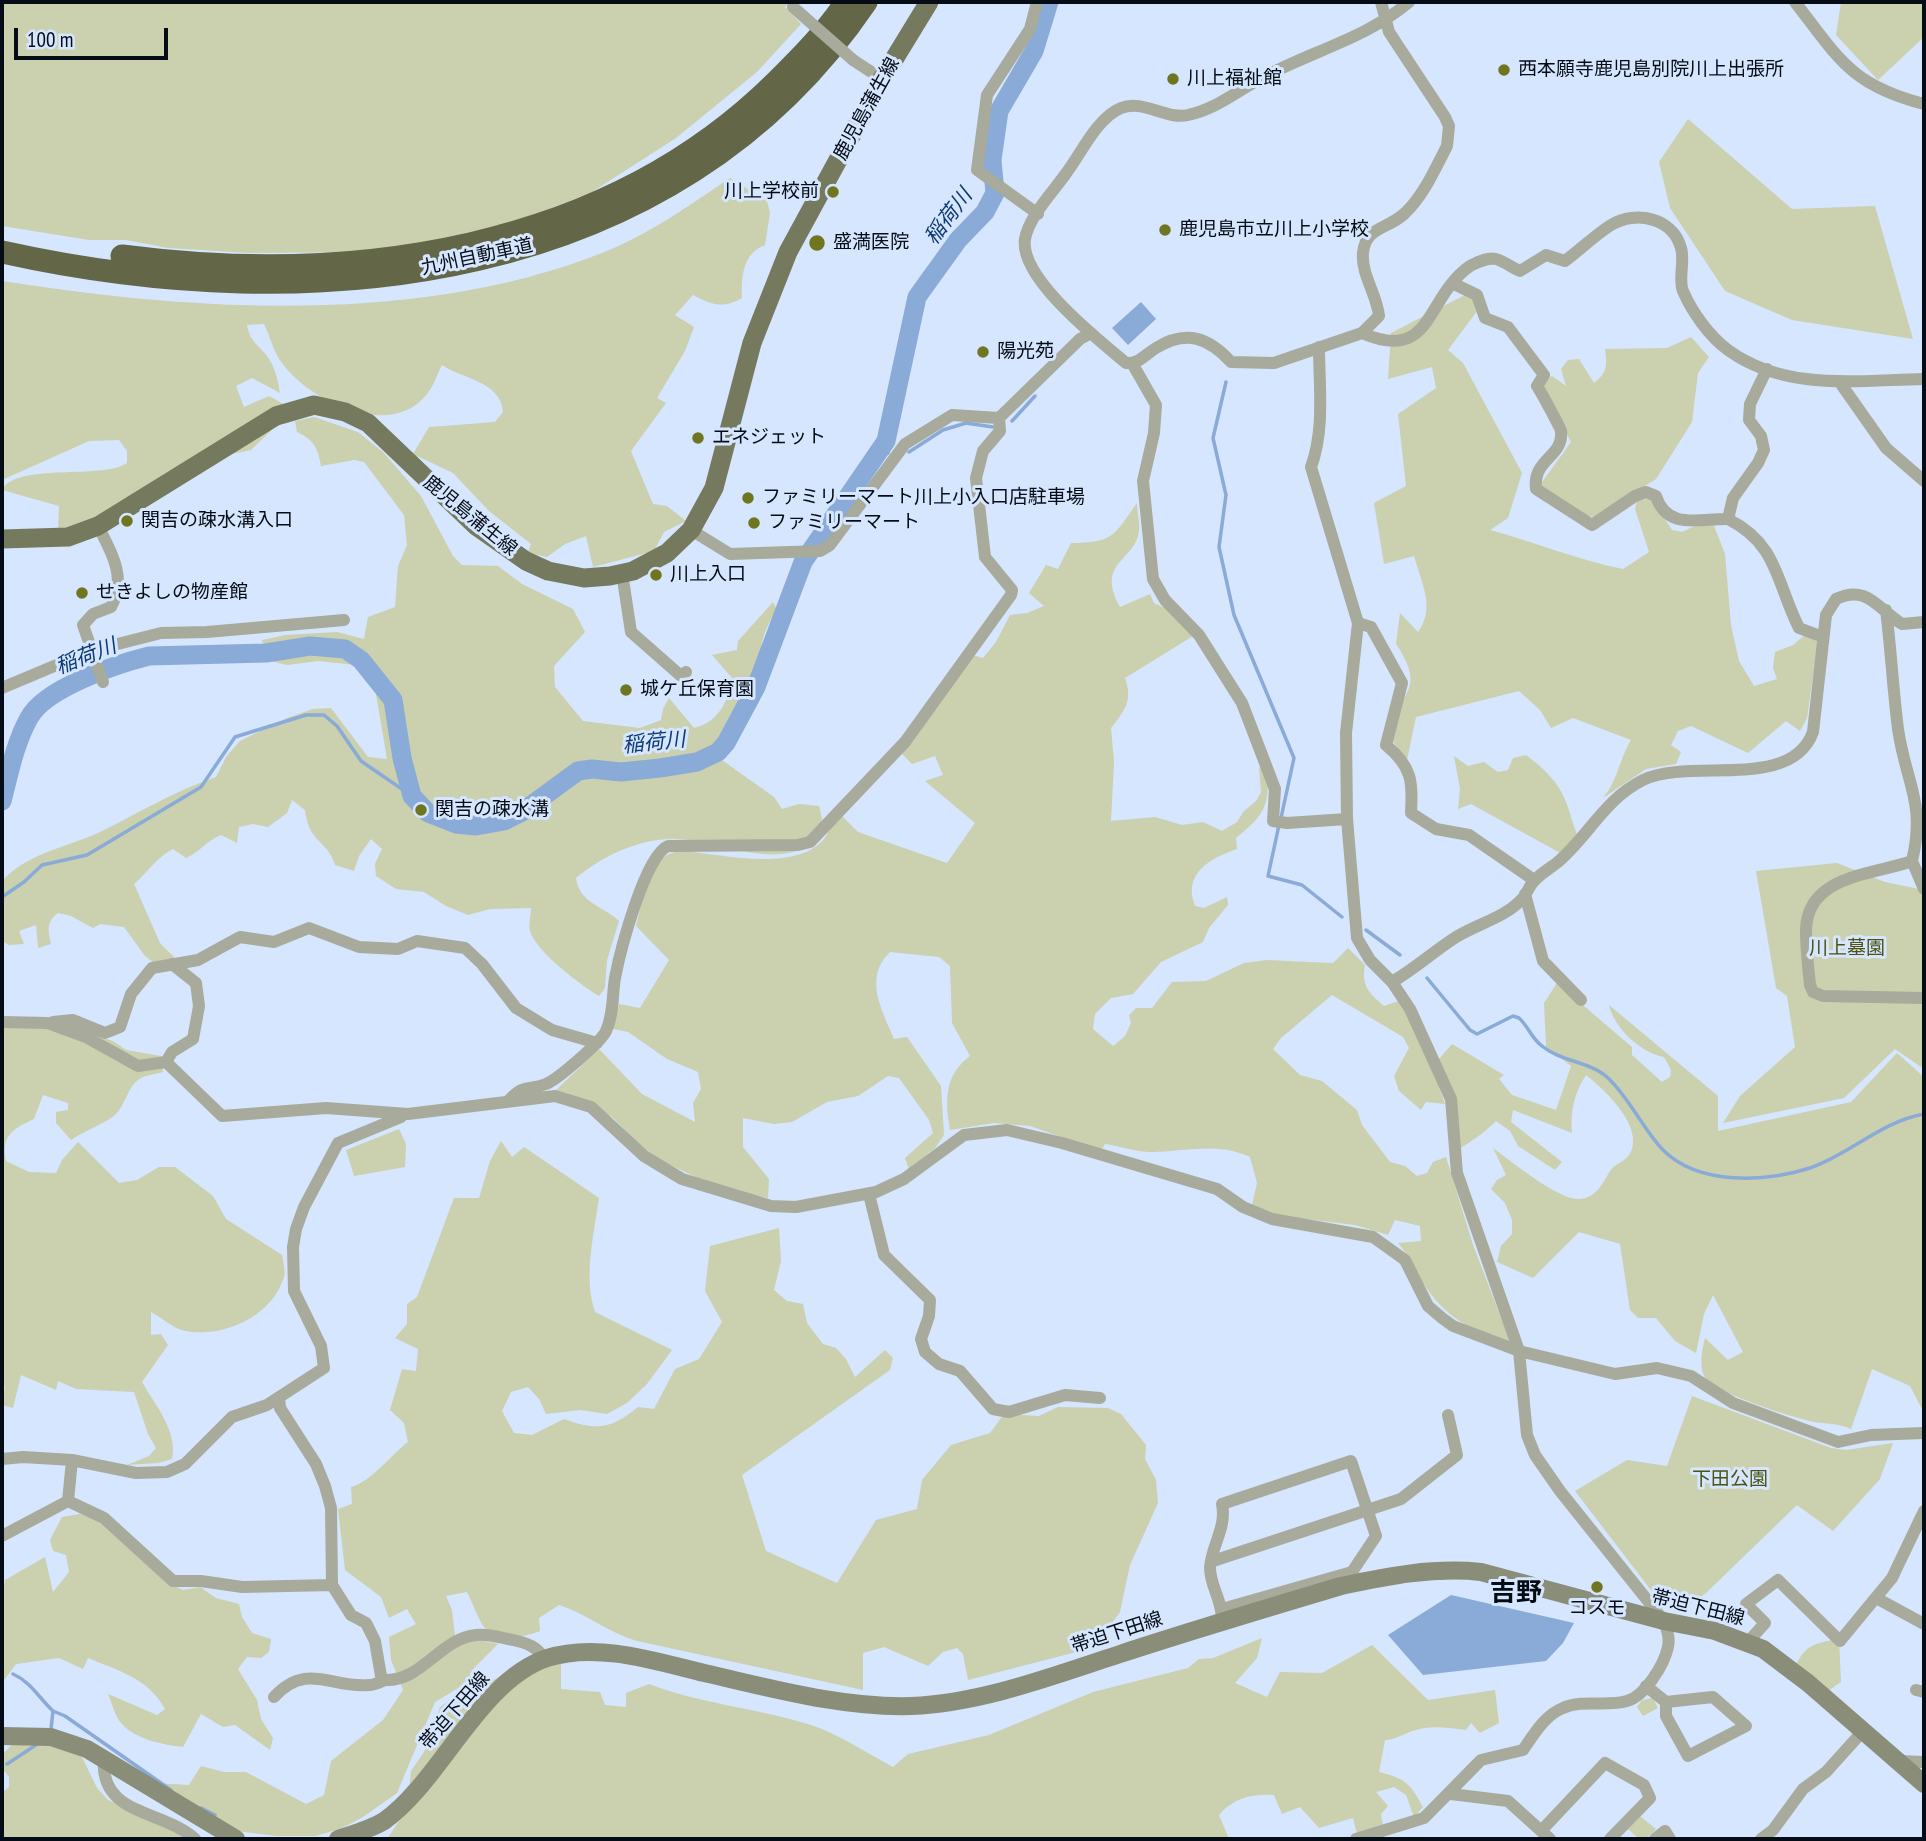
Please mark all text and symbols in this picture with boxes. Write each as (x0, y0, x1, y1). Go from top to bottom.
scale bar (18, 14, 172, 58)
text: 100 m (27, 26, 73, 53)
street label: 鹿児島蒲生線 (829, 54, 905, 164)
place label: 西本願寺鹿児島別院川上出張所 (1518, 59, 1784, 81)
marker: 西本願寺鹿児島別院川上出張所 (1496, 62, 1512, 78)
place label: 川上福祉館 (1187, 68, 1282, 90)
marker: 川上福祉館 (1165, 71, 1181, 87)
place label: 川上学校前 (724, 181, 819, 203)
marker: 川上学校前 (825, 184, 841, 200)
water label: 稲荷川 (920, 184, 978, 250)
place label: 鹿児島市立川上小学校 (1179, 219, 1369, 241)
marker: 鹿児島市立川上小学校 (1157, 222, 1173, 238)
place label: 盛満医院 (833, 232, 909, 254)
marker: 盛満医院 (807, 233, 827, 253)
street label: 九州自動車道 (419, 234, 535, 280)
place label: 陽光苑 (997, 341, 1054, 363)
marker: 陽光苑 (975, 344, 991, 360)
place label: エネジェット (712, 427, 826, 449)
marker: エネジェット (690, 430, 706, 446)
street label: 鹿児島蒲生線 (419, 471, 521, 561)
place label: ファミリーマート川上小入口店駐車場 (762, 487, 1085, 509)
marker: ファミリーマート川上小入口店駐車場 (740, 490, 756, 506)
place label: 関吉の疎水溝入口 (141, 510, 293, 532)
place label: ファミリーマート (768, 512, 920, 534)
marker: 関吉の疎水溝入口 (119, 513, 135, 529)
marker: ファミリーマート (746, 515, 762, 531)
place label: 川上入口 (670, 564, 746, 586)
marker: 川上入口 (648, 567, 664, 583)
place label: せきよしの物産館 (96, 582, 248, 604)
marker: せきよしの物産館 (74, 585, 90, 601)
water label: 稲荷川 (52, 634, 120, 680)
place label: 城ケ丘保育園 (640, 679, 754, 701)
marker: 城ケ丘保育園 (618, 682, 634, 698)
water label: 稲荷川 (621, 727, 687, 759)
place label: 関吉の疎水溝 (435, 799, 549, 821)
marker: 関吉の疎水溝 (413, 802, 429, 818)
park label: 川上墓園 (1809, 938, 1885, 960)
park label: 下田公園 (1692, 1469, 1768, 1491)
district label: 吉野 (1490, 1578, 1542, 1610)
marker: コスモ (1589, 1579, 1605, 1595)
street label: 帯迫下田線 (1649, 1585, 1747, 1631)
place label: コスモ (1569, 1598, 1625, 1620)
street label: 帯迫下田線 (1068, 1607, 1166, 1659)
street label: 帯迫下田線 (415, 1668, 495, 1754)

